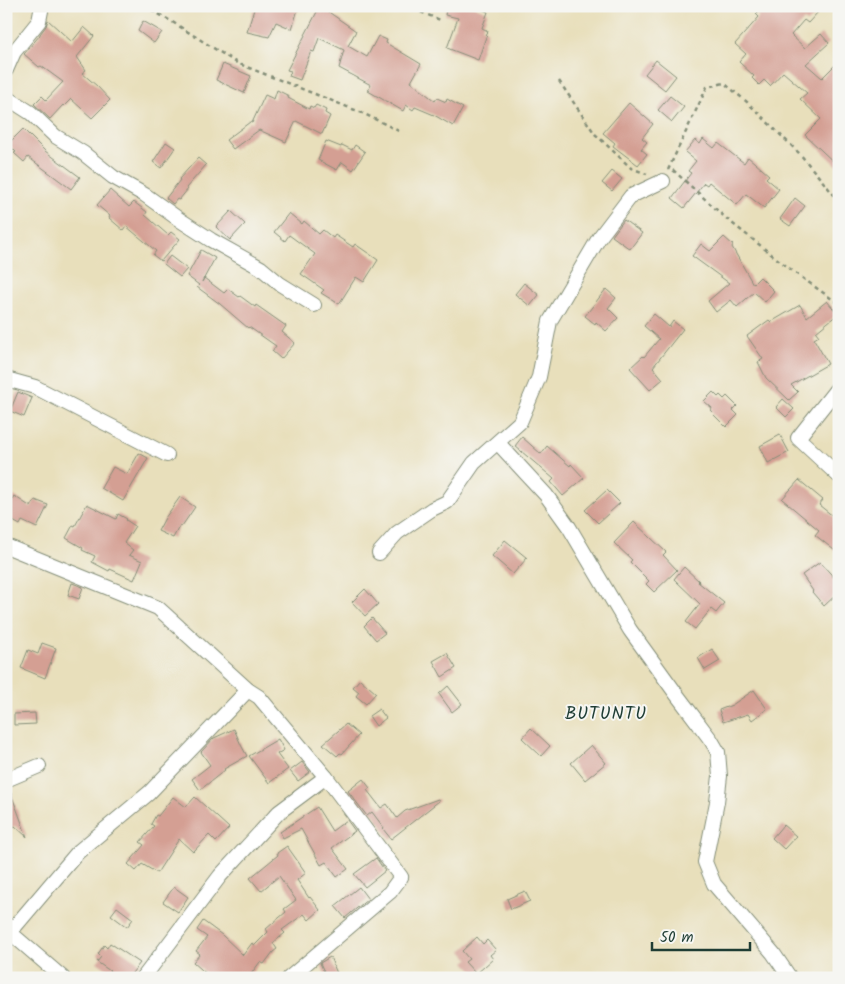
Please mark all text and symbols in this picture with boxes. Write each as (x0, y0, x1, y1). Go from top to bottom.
district label: BUTUNTU (565, 700, 647, 729)
scale bar (652, 919, 750, 951)
text: 50 m (660, 926, 694, 950)

